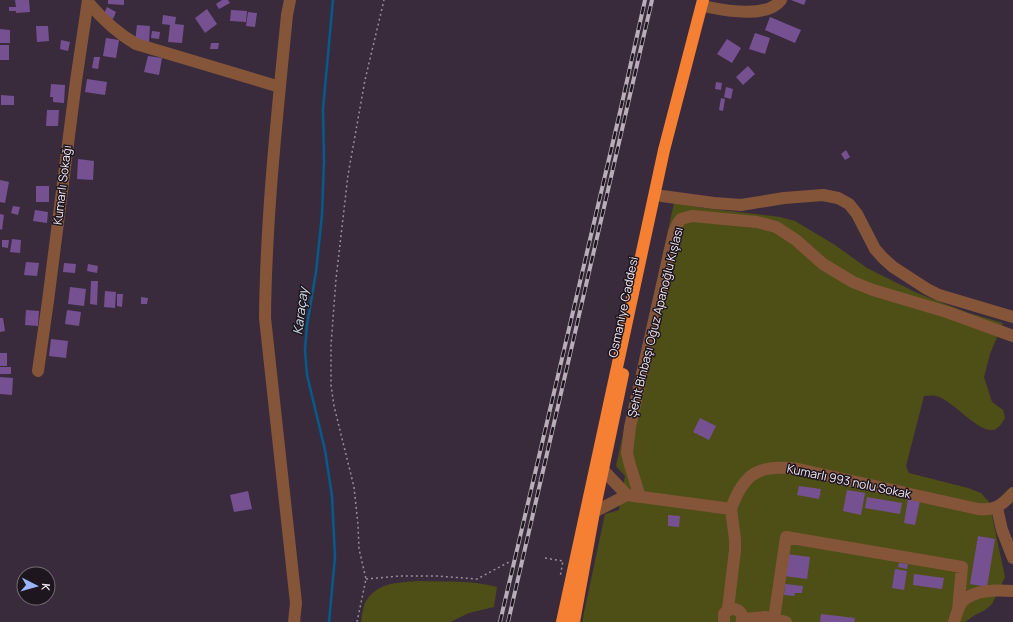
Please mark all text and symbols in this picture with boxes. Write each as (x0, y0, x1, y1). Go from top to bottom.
street label: Kumarlı Sokağı (49, 144, 75, 226)
street label: Şehit Binbaşı Oğuz Apanoğlu Kışlası (623, 225, 687, 419)
street label: Osmaniye Caddesi (604, 255, 642, 359)
water label: Karaçay (288, 284, 312, 336)
street label: Kumarlı 993 nolu Sokak (785, 460, 914, 503)
north arrow (16, 566, 56, 606)
text: K (39, 583, 54, 592)

